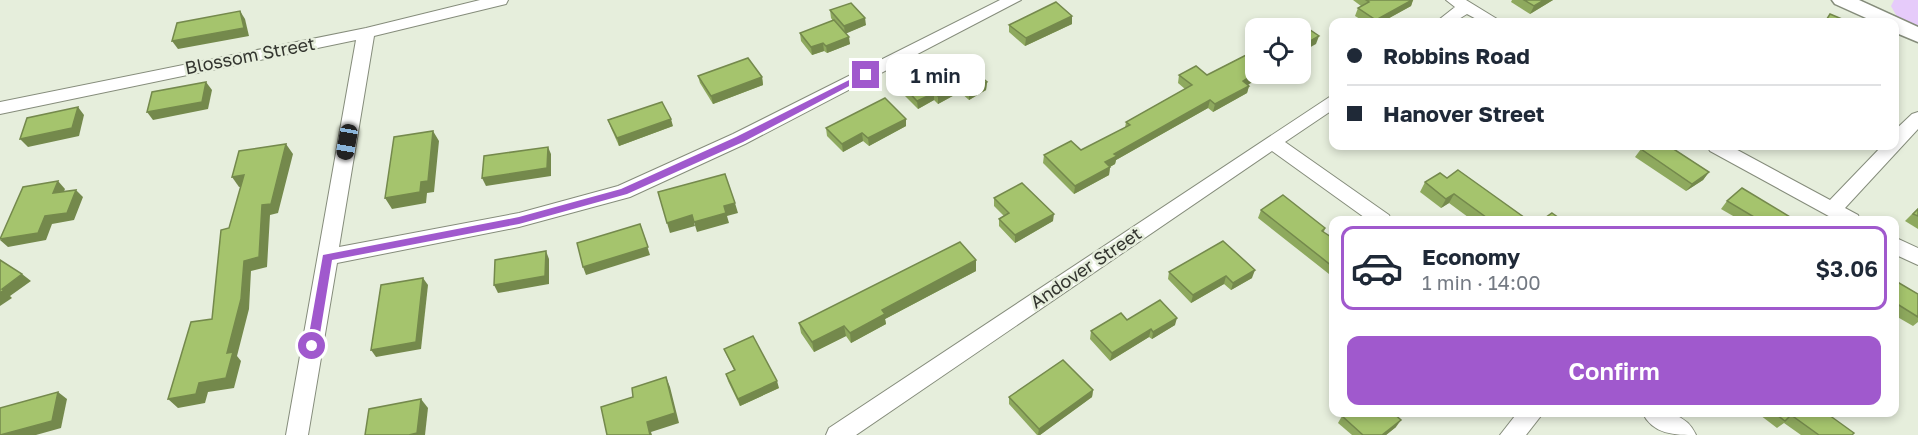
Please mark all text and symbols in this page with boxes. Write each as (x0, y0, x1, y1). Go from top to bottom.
map controls (1245, 18, 1311, 84)
button: locate (1245, 18, 1311, 84)
street label: Blossom Street (183, 32, 317, 78)
text: Robbins Road (1383, 42, 1530, 69)
callout: 1 min (887, 54, 986, 96)
route end (852, 61, 879, 88)
text: 1 min (910, 63, 961, 87)
text: Hanover Street (1383, 100, 1545, 127)
car (335, 123, 359, 161)
street label: Andover Street (1026, 222, 1145, 313)
icon: car (1350, 241, 1404, 295)
text: Economy (1422, 243, 1520, 270)
text: $3.06 (1816, 255, 1878, 282)
text: 1 min · 14:00 (1422, 270, 1541, 294)
route start (298, 332, 325, 359)
button: Confirm (1347, 336, 1881, 405)

